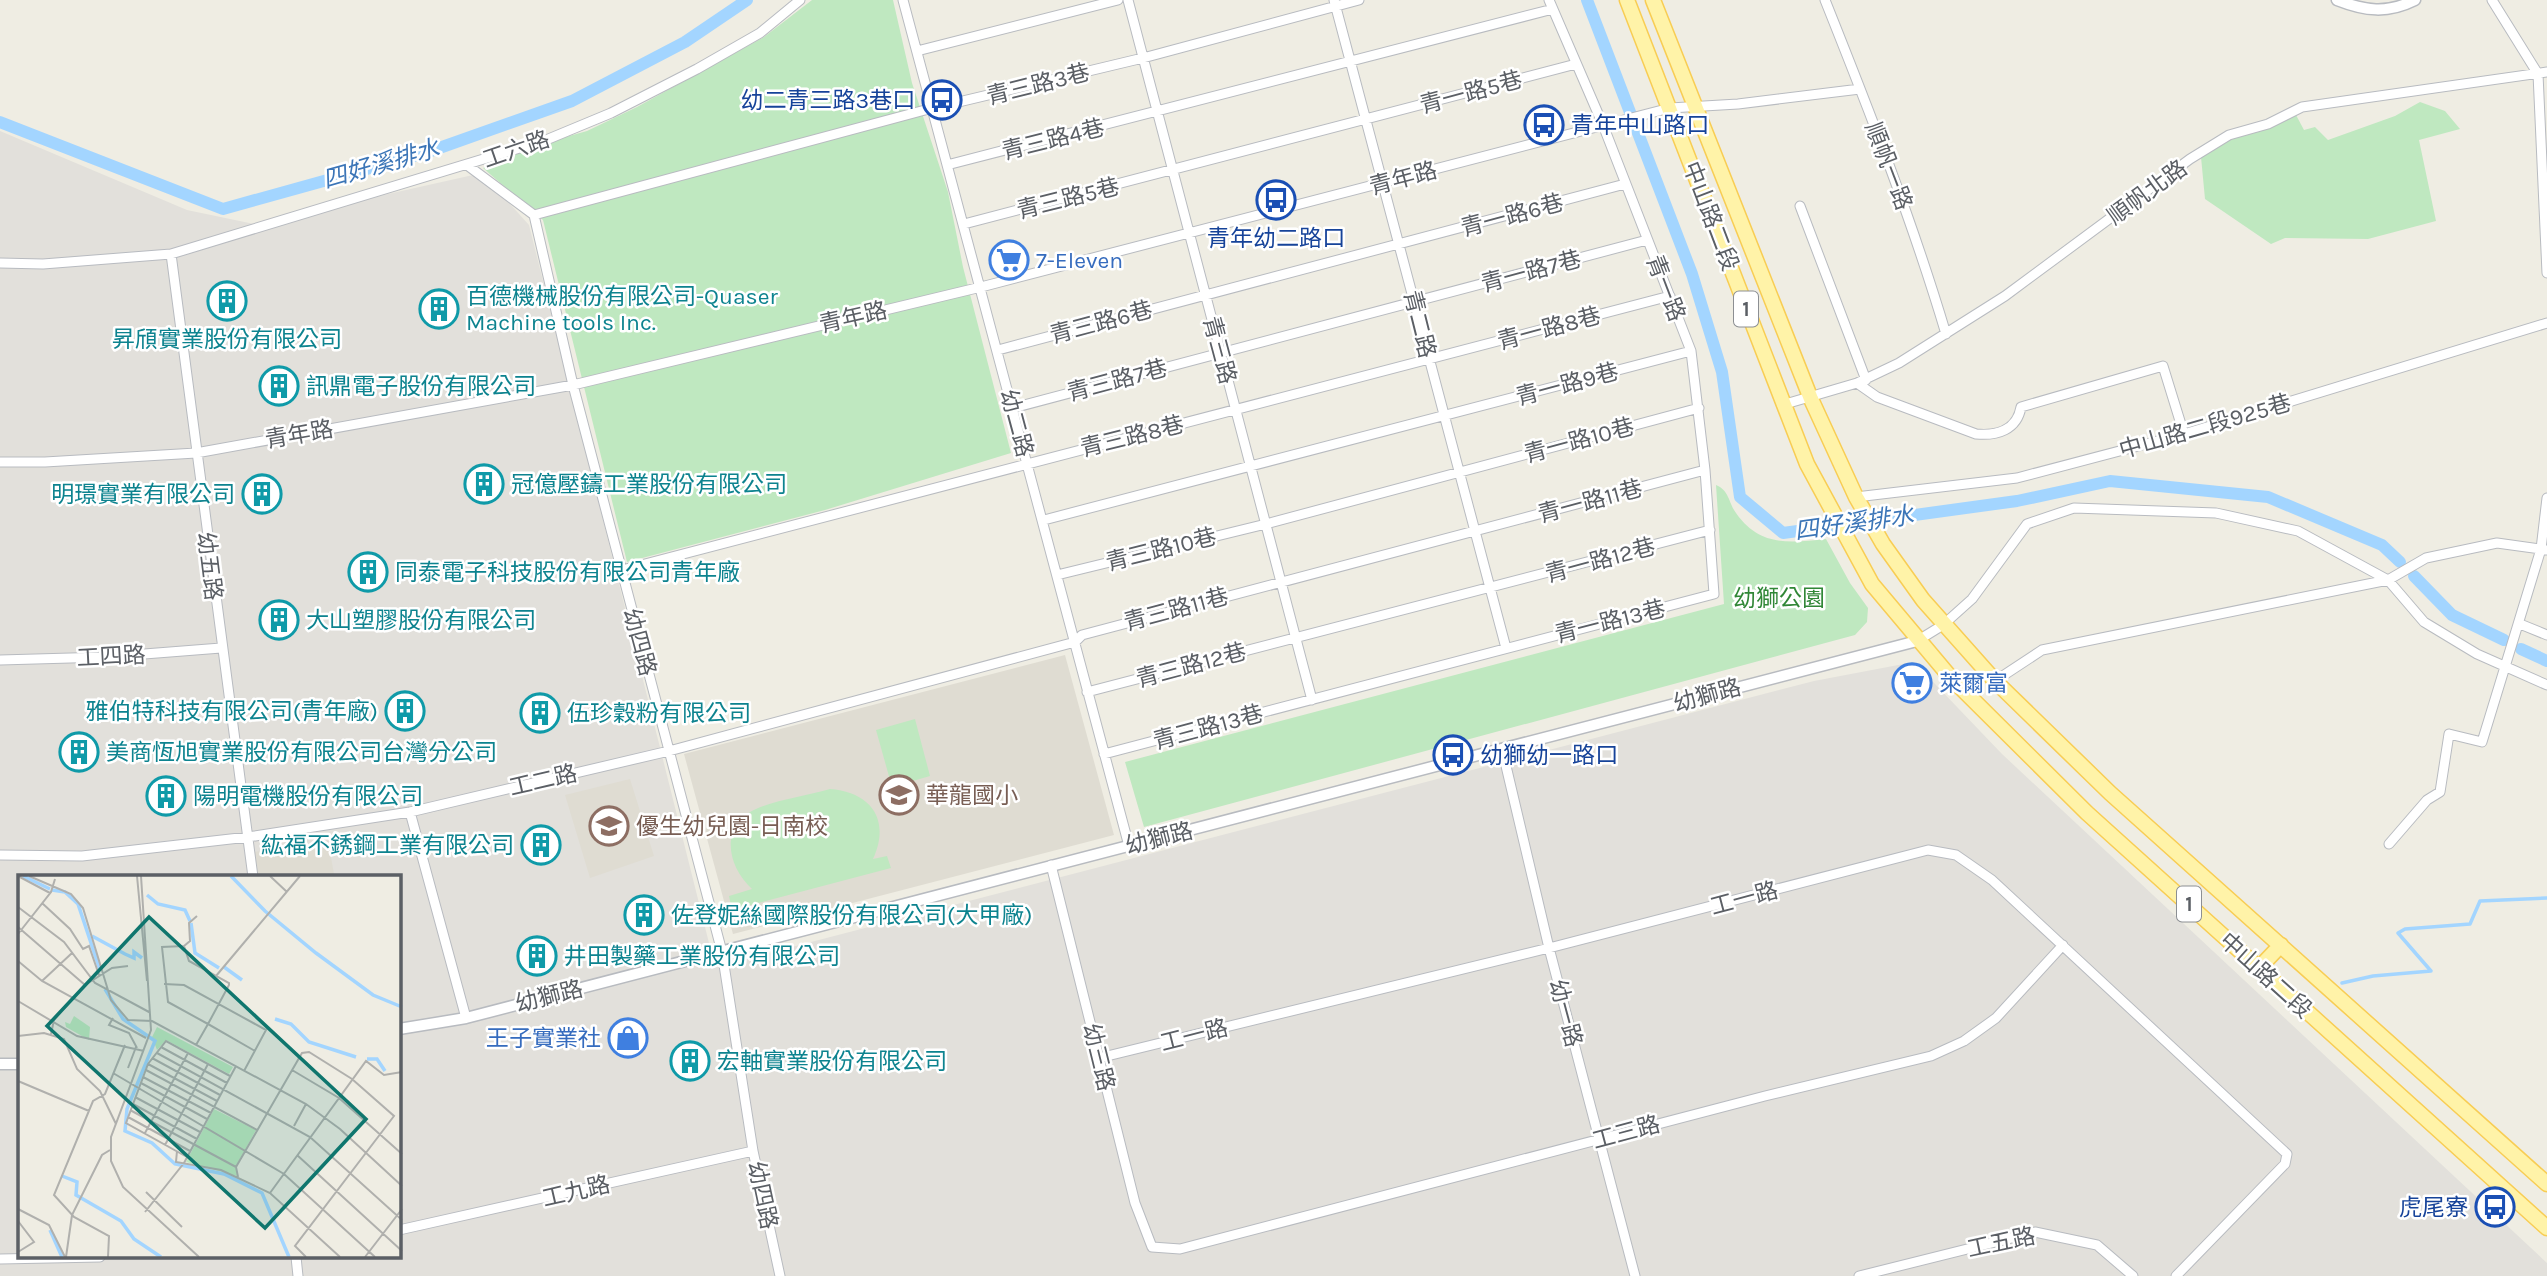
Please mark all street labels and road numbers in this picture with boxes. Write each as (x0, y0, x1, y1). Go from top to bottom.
street label: 青三路3巷 (984, 59, 1093, 110)
street label: 青一路5巷 (1417, 66, 1525, 119)
street label: 青三路4巷 (999, 114, 1107, 165)
street label: 順帆一路 (1859, 118, 1918, 214)
street label: 工六路 (479, 125, 553, 173)
street label: 順帆北路 (2102, 154, 2192, 230)
street label: 青年路 (1366, 157, 1440, 200)
street label: 中山路二段 (1677, 158, 1744, 275)
street label: 青三路5巷 (1014, 173, 1122, 224)
street label: 青一路6巷 (1458, 189, 1566, 242)
street label: 青一路7巷 (1478, 245, 1584, 298)
street label: 青一路 (1641, 251, 1691, 325)
street label: 青二路 (1398, 287, 1441, 361)
road number: 1 (1734, 292, 1758, 326)
street label: 青三路6巷 (1047, 296, 1155, 349)
street label: 青年路 (816, 297, 890, 338)
street label: 青一路8巷 (1494, 302, 1604, 355)
street label: 青三路 (1198, 313, 1241, 387)
street label: 青三路7巷 (1064, 354, 1170, 407)
street label: 青一路9巷 (1513, 358, 1622, 411)
street label: 幼二路 (995, 386, 1038, 460)
street label: 中山路二段925巷 (2116, 389, 2294, 464)
street label: 青三路8巷 (1077, 411, 1187, 462)
street label: 青一路10巷 (1521, 413, 1637, 468)
street label: 青年路 (263, 415, 335, 454)
street label: 青一路11巷 (1535, 475, 1645, 528)
street label: 青三路10巷 (1103, 523, 1219, 576)
street label: 幼五路 (192, 530, 227, 602)
street label: 青一路12巷 (1542, 533, 1658, 588)
street label: 青三路11巷 (1121, 583, 1231, 636)
street label: 青一路13巷 (1552, 595, 1668, 648)
street label: 幼四路 (618, 605, 661, 679)
street label: 青三路12巷 (1133, 638, 1249, 693)
street label: 工四路 (76, 641, 146, 672)
street label: 幼獅路 (1670, 674, 1744, 717)
street label: 青三路13巷 (1150, 700, 1266, 755)
street label: 工二路 (506, 760, 580, 801)
street label: 幼獅路 (1122, 817, 1196, 860)
street label: 工一路 (1707, 877, 1781, 920)
road number: 1 (2177, 886, 2201, 922)
street label: 中山路二段 (2214, 927, 2317, 1024)
street label: 幼獅路 (512, 975, 586, 1018)
street label: 幼一路 (1544, 976, 1587, 1050)
street label: 工一路 (1157, 1014, 1231, 1057)
street label: 幼三路 (1077, 1020, 1120, 1094)
street label: 工三路 (1589, 1111, 1663, 1154)
street label: 幼四路 (742, 1159, 783, 1232)
street label: 工九路 (539, 1171, 613, 1212)
street label: 工五路 (1965, 1222, 2038, 1263)

